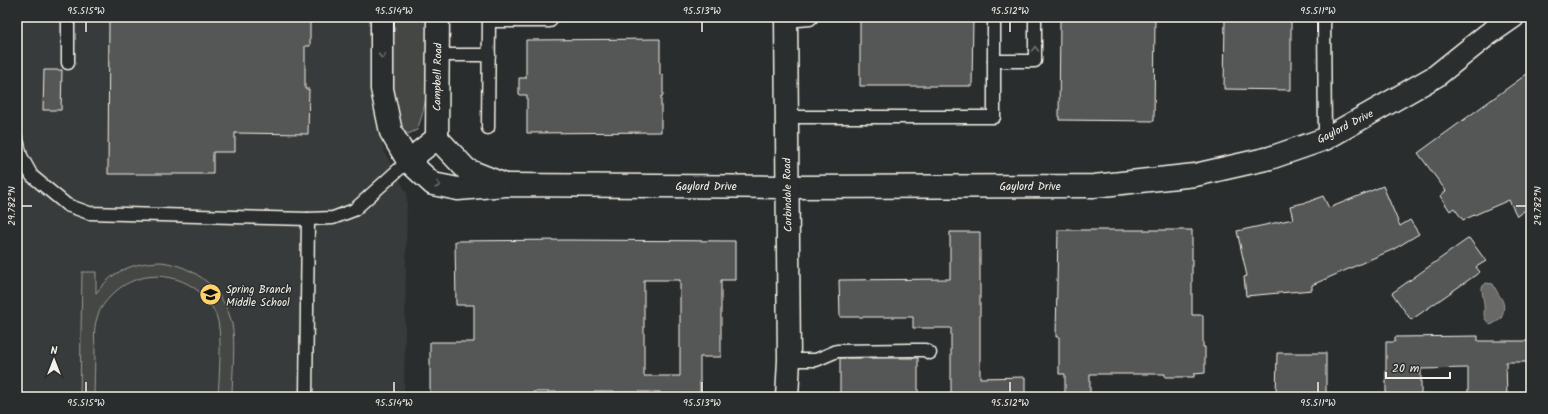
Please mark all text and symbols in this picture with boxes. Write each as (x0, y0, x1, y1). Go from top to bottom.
text: 95.515°W (67, 3, 105, 19)
text: 95.514°W (375, 3, 413, 19)
text: 95.513°W (683, 3, 721, 19)
text: 95.512°W (991, 3, 1029, 19)
text: 95.511°W (1300, 3, 1336, 19)
street label: Campbell Road (428, 42, 448, 111)
one-way arrow (1031, 46, 1039, 52)
one-way arrow (378, 53, 386, 59)
street label: Gaylord Drive (1314, 105, 1377, 149)
street label: Corbindale Road (778, 157, 798, 232)
street label: Gaylord Drive (675, 178, 737, 196)
street label: Gaylord Drive (999, 178, 1061, 196)
one-way arrow (434, 180, 441, 189)
text: 29.782°N (4, 186, 20, 226)
text: 29.782°N (1530, 186, 1546, 226)
place label: Spring Branch Middle School (226, 281, 291, 312)
school or university icon: Spring Branch Middle School (198, 282, 224, 308)
north arrow (34, 340, 74, 380)
text: N (51, 342, 58, 360)
scale bar (1386, 354, 1450, 380)
text: 20 m (1392, 359, 1420, 378)
text: 95.515°W (67, 395, 105, 411)
text: 95.514°W (375, 395, 413, 411)
text: 95.513°W (683, 395, 721, 411)
text: 95.512°W (991, 395, 1029, 411)
text: 95.511°W (1300, 395, 1336, 411)

